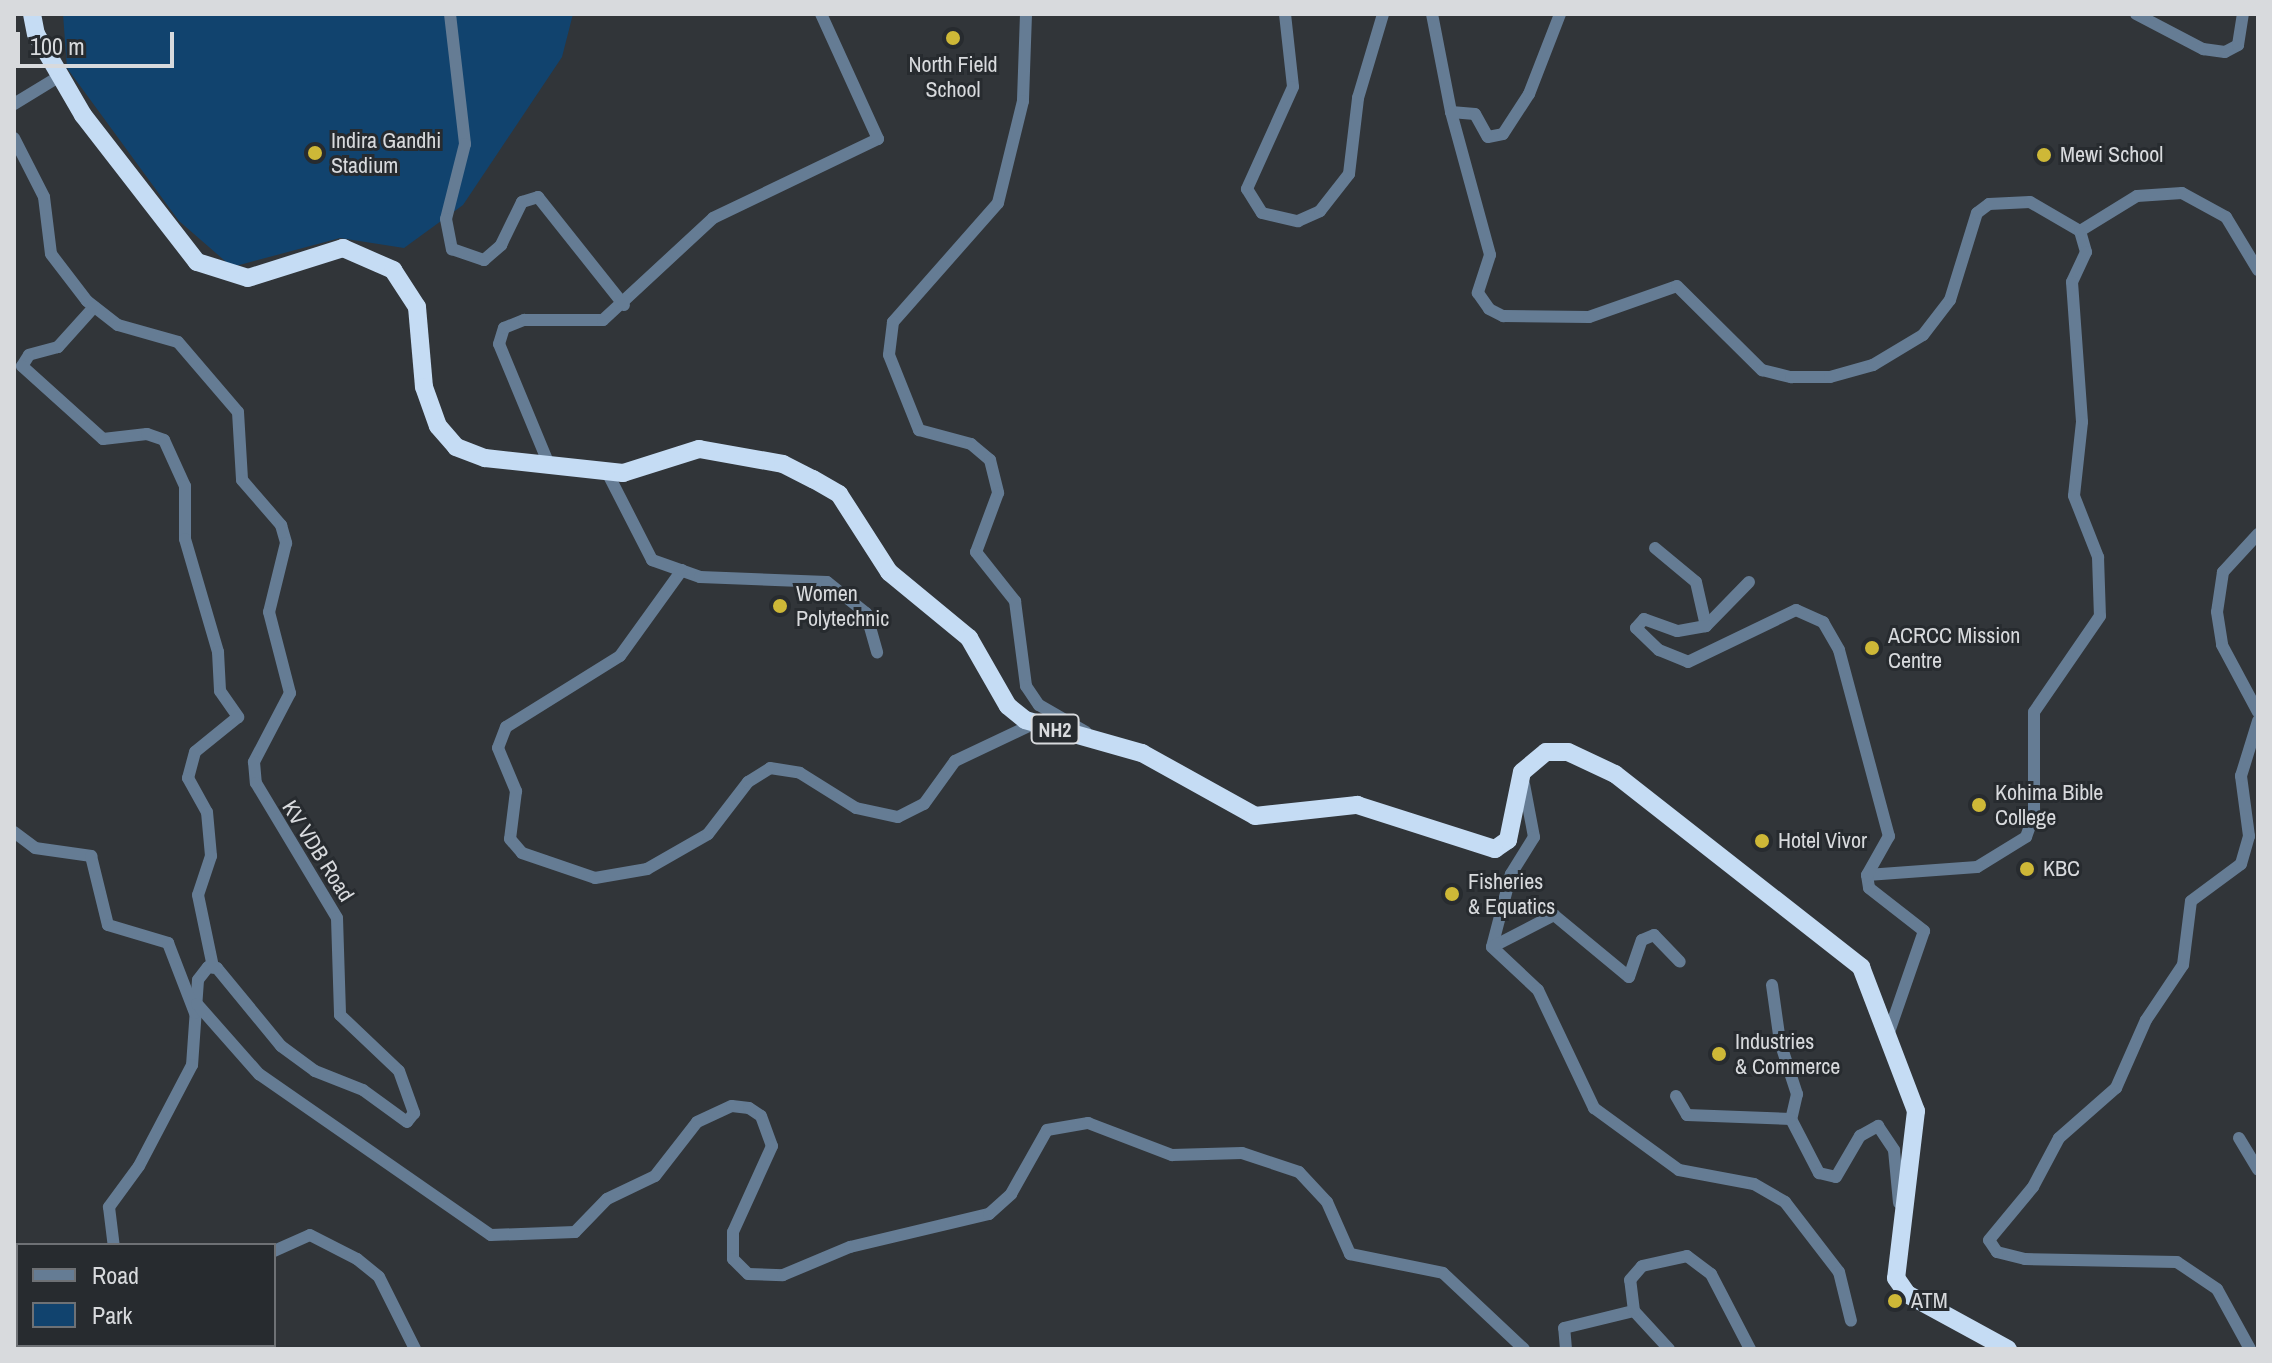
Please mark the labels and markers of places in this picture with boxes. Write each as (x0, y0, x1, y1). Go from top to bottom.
marker: North Field School (944, 29, 962, 47)
place label: North Field School (908, 51, 998, 102)
place label: Indira Gandhi Stadium (331, 127, 441, 178)
place label: Mewi School (2060, 142, 2163, 168)
marker: Indira Gandhi Stadium (306, 144, 324, 162)
marker: Mewi School (2035, 146, 2053, 164)
place label: Women Polytechnic (796, 580, 889, 632)
marker: Women Polytechnic (771, 597, 789, 615)
place label: ACRCC Mission Centre (1888, 622, 2020, 674)
marker: ACRCC Mission Centre (1863, 639, 1881, 657)
place label: Kohima Bible College (1995, 779, 2103, 830)
marker: Kohima Bible College (1970, 796, 1988, 814)
place label: Hotel Vivor (1778, 828, 1867, 854)
marker: Hotel Vivor (1753, 832, 1771, 850)
place label: KBC (2043, 856, 2080, 882)
marker: KBC (2018, 860, 2036, 878)
place label: Fisheries & Equatics (1468, 868, 1555, 920)
marker: Fisheries & Equatics (1443, 885, 1461, 903)
place label: Industries & Commerce (1735, 1028, 1840, 1080)
marker: Industries & Commerce (1710, 1045, 1728, 1063)
place label: ATM (1911, 1288, 1948, 1314)
marker: ATM (1886, 1292, 1904, 1310)

